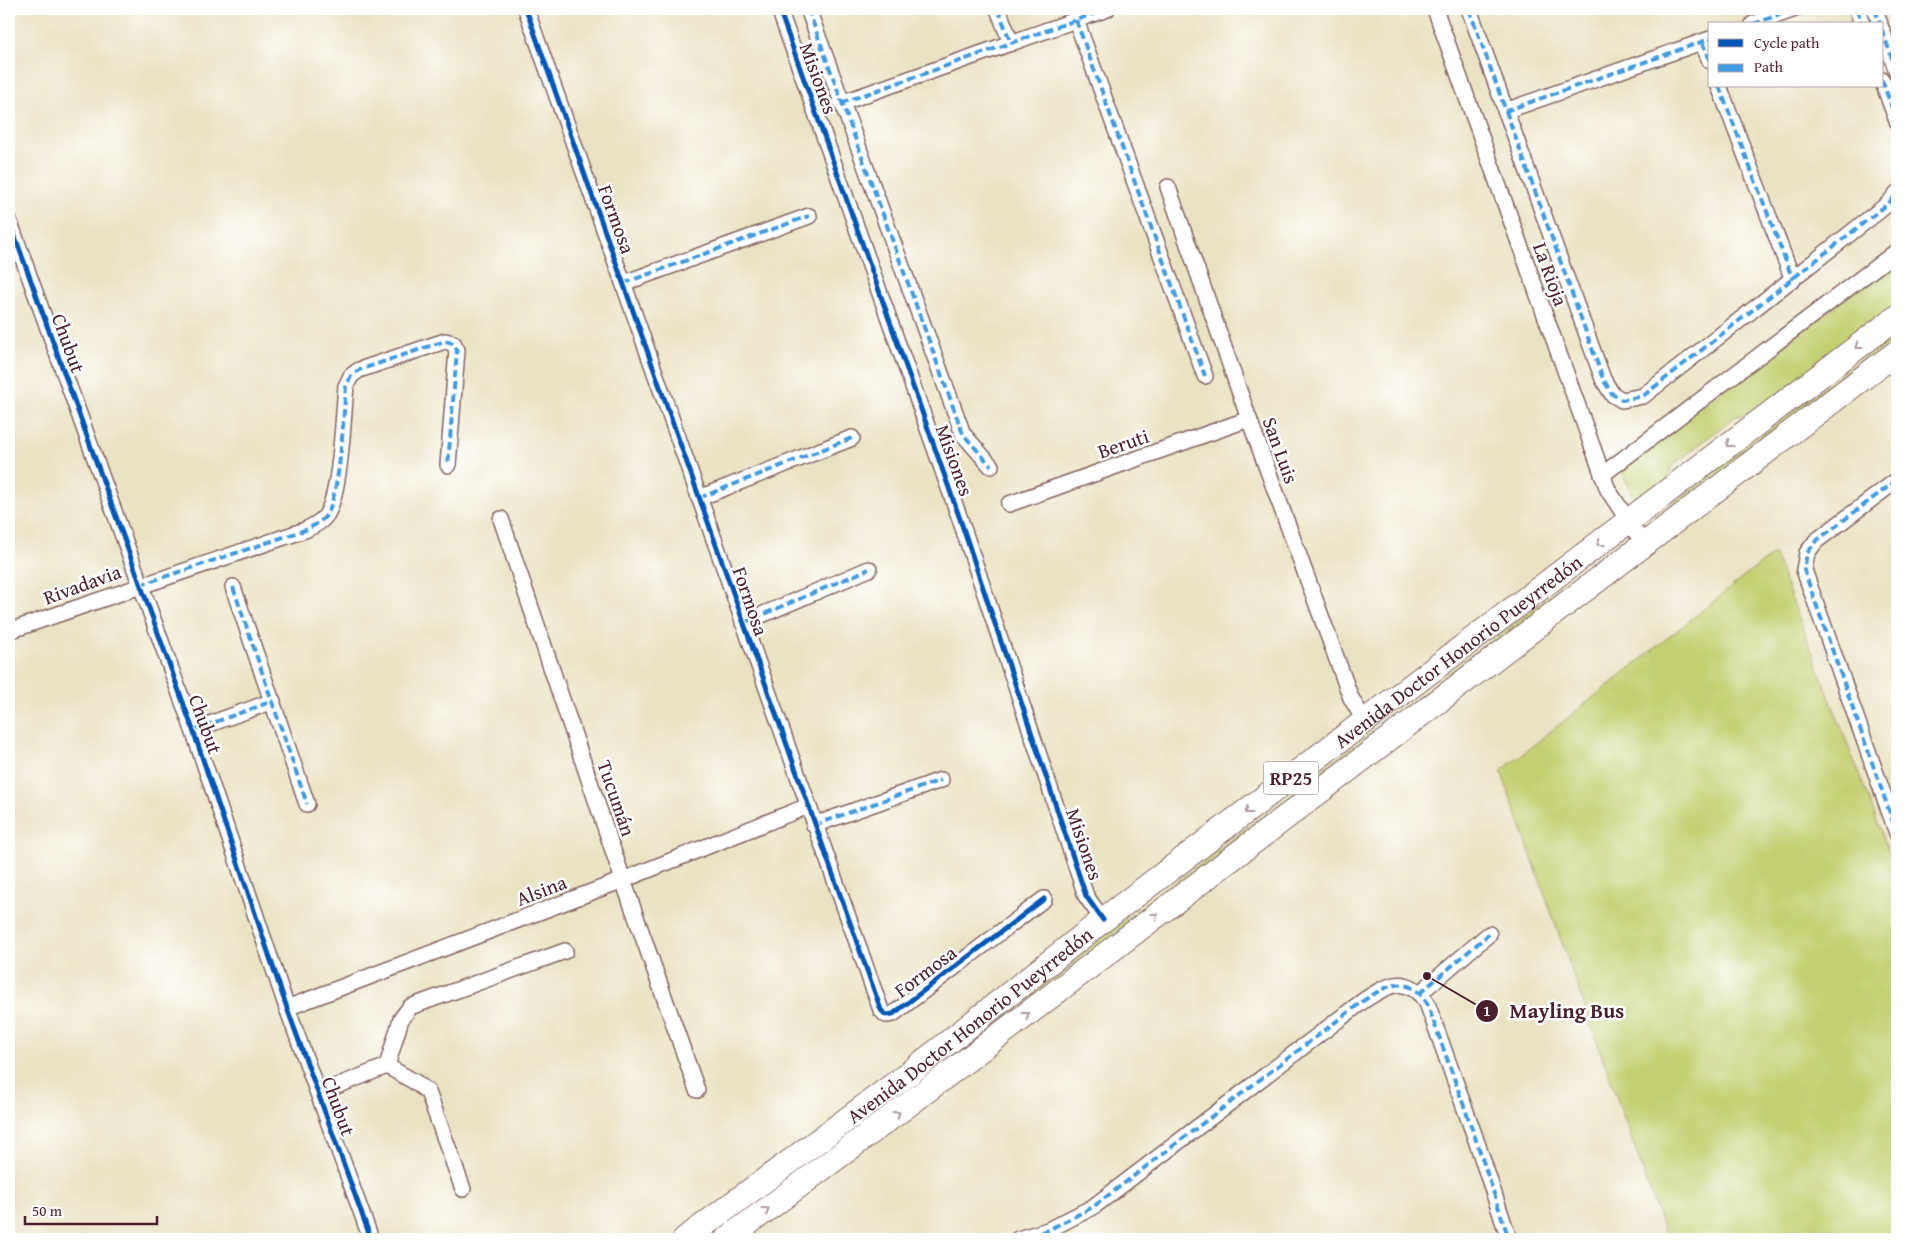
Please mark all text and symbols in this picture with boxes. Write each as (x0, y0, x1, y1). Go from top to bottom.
legend (1708, 22, 1884, 88)
text: Cycle path (1754, 32, 1820, 53)
street label: Misiones (793, 38, 845, 118)
text: Path (1754, 56, 1783, 77)
street label: Formosa (591, 181, 643, 258)
street label: La Rioja (1526, 238, 1576, 310)
street label: Chubut (45, 309, 93, 377)
one-way arrow (1854, 340, 1864, 349)
street label: San Luis (1256, 413, 1306, 487)
street label: Misiones (929, 420, 981, 500)
street label: Beruti (1093, 421, 1153, 465)
one-way arrow (1726, 439, 1735, 447)
one-way arrow (1596, 537, 1606, 546)
street label: Avenida Doctor Honorio Pueyrredón (1327, 547, 1588, 755)
street label: Rivadavia (39, 556, 126, 611)
street label: Formosa (726, 563, 777, 640)
street label: Chubut (182, 690, 230, 758)
street label: Tucumán (590, 756, 644, 840)
road number: RP25 (1264, 761, 1318, 794)
street label: Misiones (1059, 804, 1111, 884)
one-way arrow (1244, 805, 1254, 814)
street label: Alsina (512, 867, 571, 913)
one-way arrow (1149, 914, 1158, 922)
street label: Avenida Doctor Honorio Pueyrredón (840, 919, 1098, 1130)
street label: Formosa (888, 938, 963, 1004)
callout: Mayling Bus (1474, 993, 1634, 1029)
text: Mayling Bus (1510, 995, 1624, 1026)
text: 1 (1483, 1000, 1491, 1021)
one-way arrow (1020, 1012, 1030, 1021)
street label: Chubut (315, 1072, 363, 1140)
one-way arrow (891, 1111, 901, 1120)
scale bar (25, 1193, 158, 1225)
text: 50 m (32, 1200, 63, 1221)
one-way arrow (760, 1207, 770, 1216)

